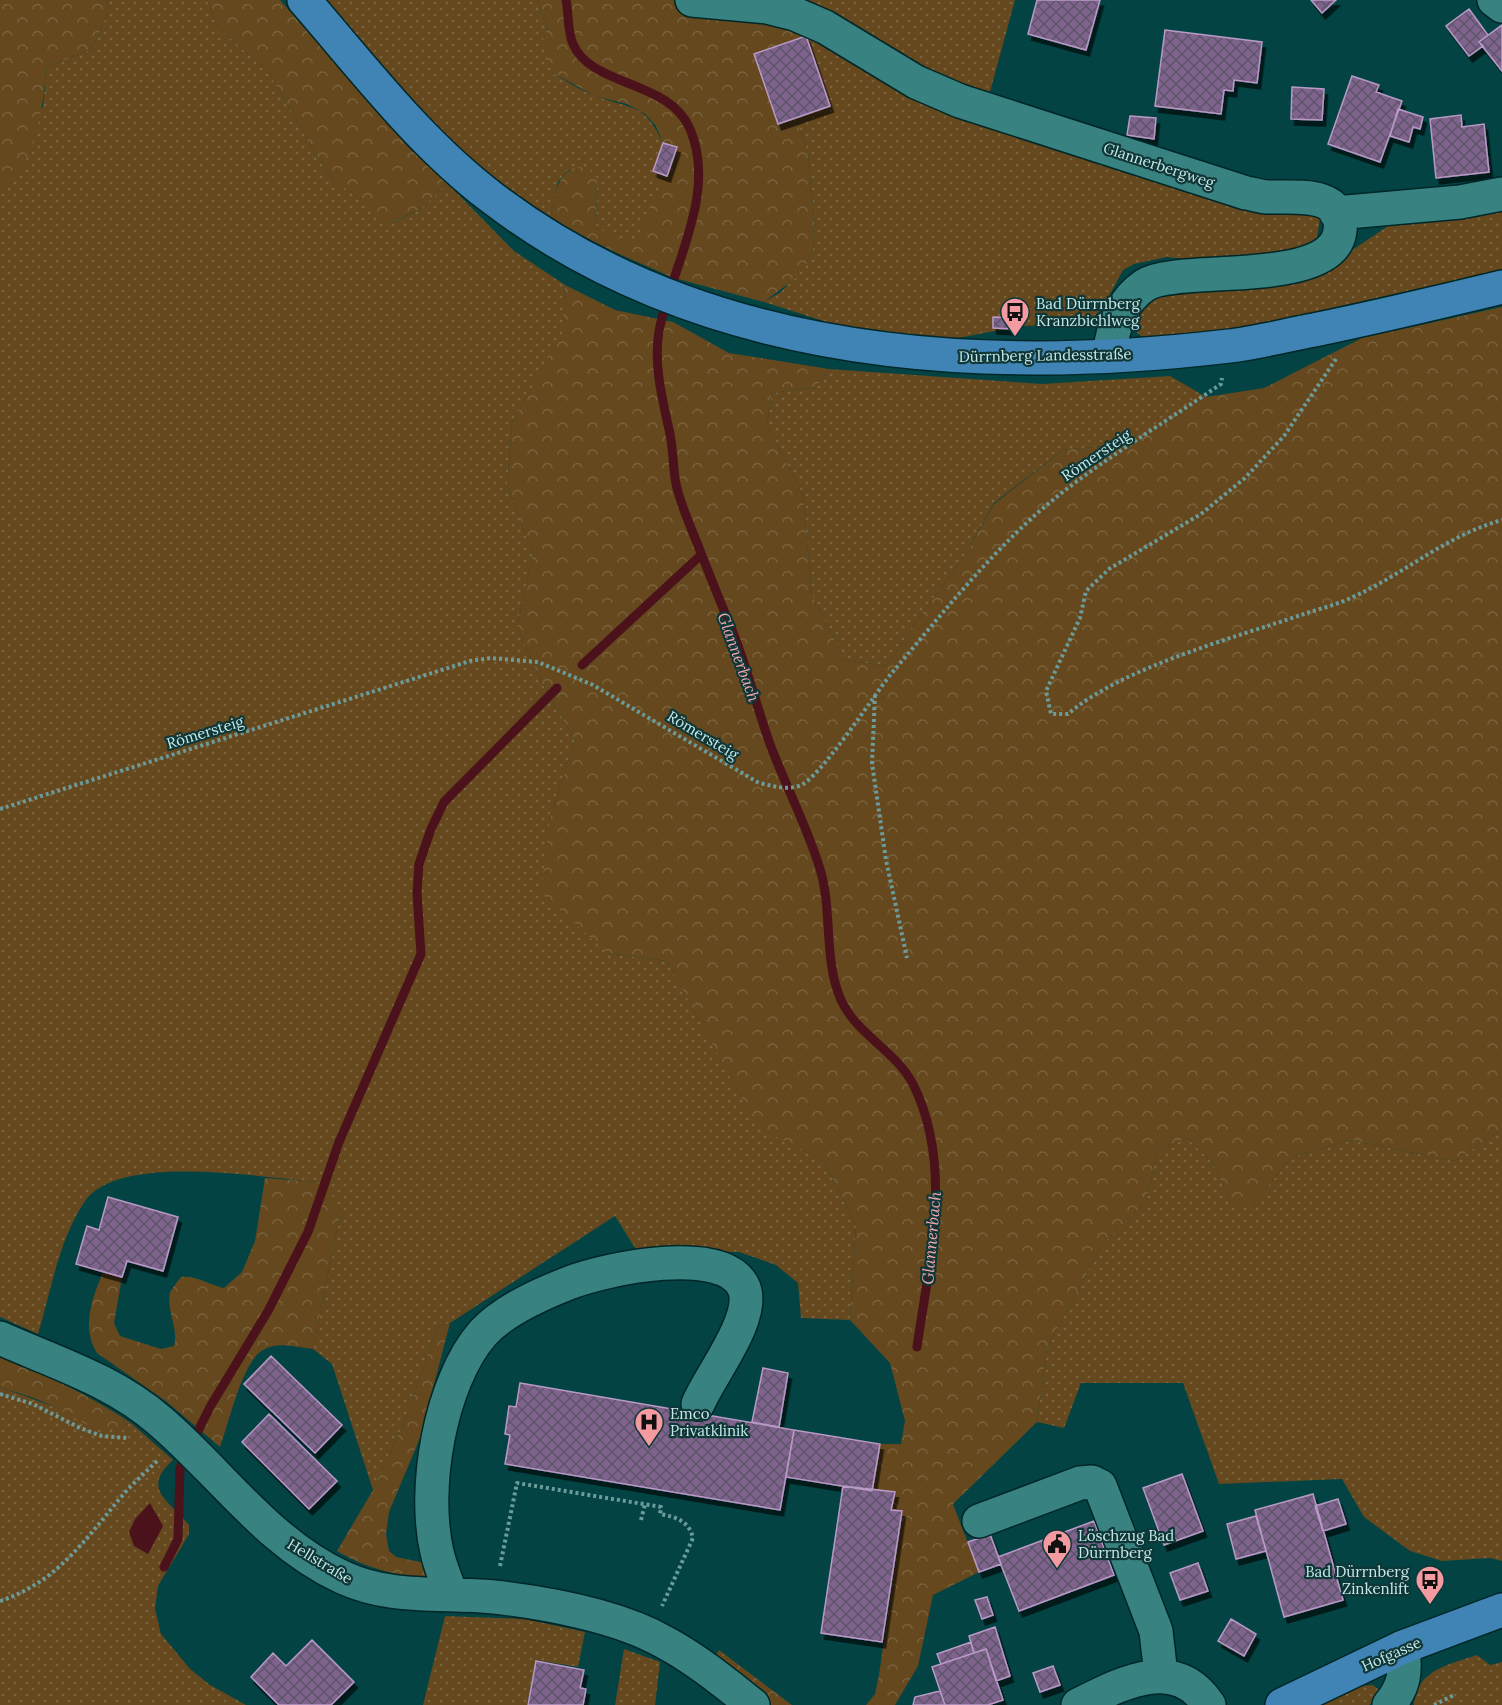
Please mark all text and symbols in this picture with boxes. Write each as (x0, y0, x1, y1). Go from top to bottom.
street label: Glannerbergweg (1101, 138, 1218, 192)
place label: Bad Dürrnberg Kranzbichlweg (1036, 294, 1140, 330)
bus stop icon: Bad Dürrnberg Kranzbichlweg (999, 296, 1031, 338)
street label: Dürrnberg Landesstraße (958, 344, 1132, 366)
street label: Römersteig (1058, 424, 1135, 485)
water label: Glannerbach (714, 610, 764, 704)
street label: Römersteig (664, 706, 743, 764)
street label: Römersteig (164, 711, 246, 753)
water label: Glannerbach (917, 1191, 945, 1285)
place label: Emco Privatklinik (670, 1404, 748, 1440)
hospital icon: Emco Privatklinik (633, 1406, 665, 1448)
place label: Löschzug Bad Dürrnberg (1078, 1526, 1174, 1562)
public building icon: Löschzug Bad Dürrnberg (1041, 1528, 1073, 1570)
street label: Hellstraße (284, 1534, 356, 1588)
place label: Bad Dürrnberg Zinkenlift (1305, 1562, 1410, 1598)
bus stop icon: Bad Dürrnberg Zinkenlift (1414, 1564, 1446, 1606)
street label: Hofgasse (1358, 1632, 1424, 1676)

